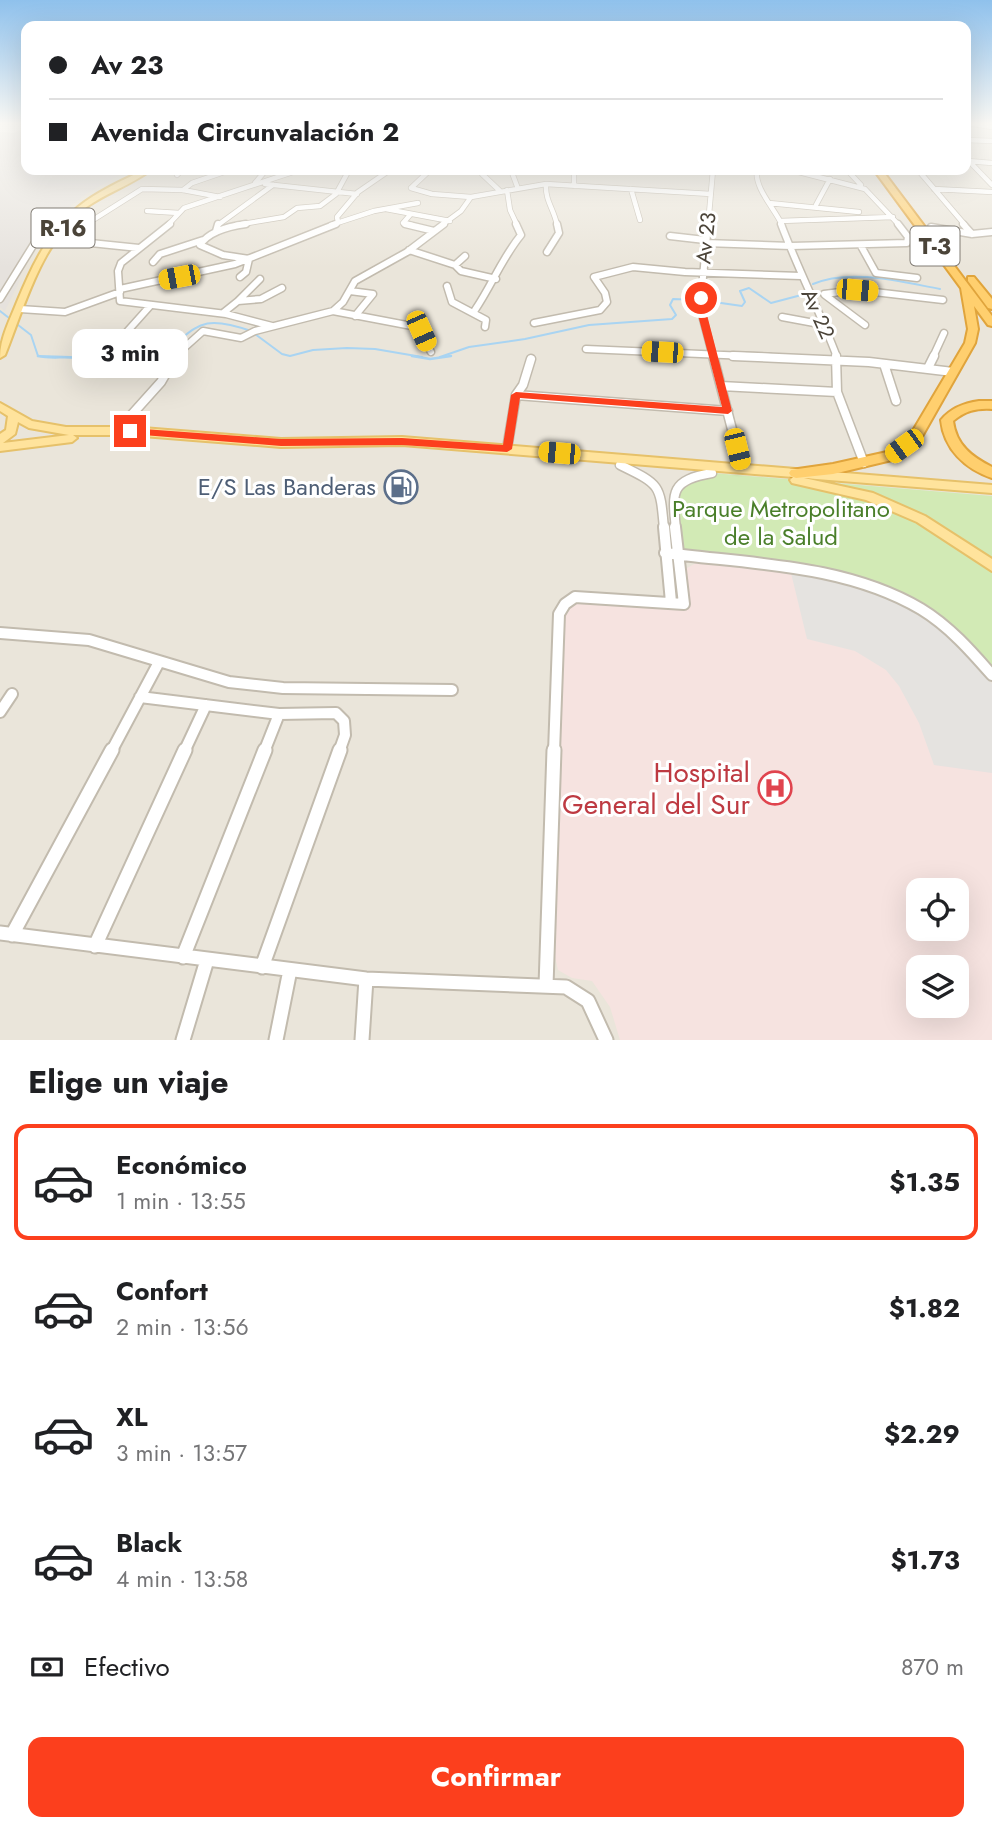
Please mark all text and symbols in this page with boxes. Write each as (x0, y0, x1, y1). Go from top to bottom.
text: Av 23 (91, 46, 164, 84)
text: Avenida Circunvalación 2 (91, 113, 399, 151)
road number: R-16 (32, 208, 94, 247)
street label: Av 23 (688, 211, 724, 265)
road number: T-3 (911, 227, 960, 266)
car (157, 263, 202, 291)
car (836, 278, 879, 302)
route start (685, 282, 717, 314)
street label: Av 22 (794, 284, 842, 344)
car (403, 308, 440, 354)
callout: 3 min (72, 330, 188, 378)
text: 3 min (100, 336, 160, 370)
car (641, 340, 684, 364)
route end (114, 415, 146, 447)
car (881, 425, 928, 467)
car (722, 426, 753, 472)
car (538, 441, 581, 465)
fuel station icon: E/S Las Banderas (382, 468, 420, 506)
place label: E/S Las Banderas (198, 469, 376, 504)
park label: Parque Metropolitano de la Salud (672, 491, 890, 554)
place label: Hospital General del Sur (562, 752, 750, 825)
hospital icon: Hospital General del Sur (756, 769, 794, 807)
map controls (906, 878, 969, 1018)
button: locate (906, 878, 969, 941)
button: layers (906, 955, 969, 1018)
text: Elige un viaje (28, 1059, 229, 1105)
text: Económico (116, 1146, 247, 1184)
icon: car (32, 1151, 95, 1214)
text: $1.35 (889, 1163, 960, 1201)
text: 1 min · 13:55 (116, 1184, 246, 1218)
text: Confort (116, 1272, 208, 1310)
icon: car (32, 1277, 95, 1340)
text: $1.82 (889, 1289, 960, 1327)
text: 2 min · 13:56 (116, 1310, 249, 1344)
text: XL (116, 1398, 148, 1436)
icon: car (32, 1403, 95, 1466)
text: $2.29 (884, 1415, 960, 1453)
text: 3 min · 13:57 (116, 1436, 247, 1470)
text: Black (116, 1524, 182, 1562)
icon: car (32, 1529, 95, 1592)
text: $1.73 (890, 1541, 960, 1579)
text: 4 min · 13:58 (116, 1562, 248, 1596)
icon: cash (28, 1648, 66, 1686)
text: Efectivo (84, 1648, 170, 1686)
text: 870 m (901, 1650, 964, 1684)
button: Confirmar (28, 1737, 964, 1817)

